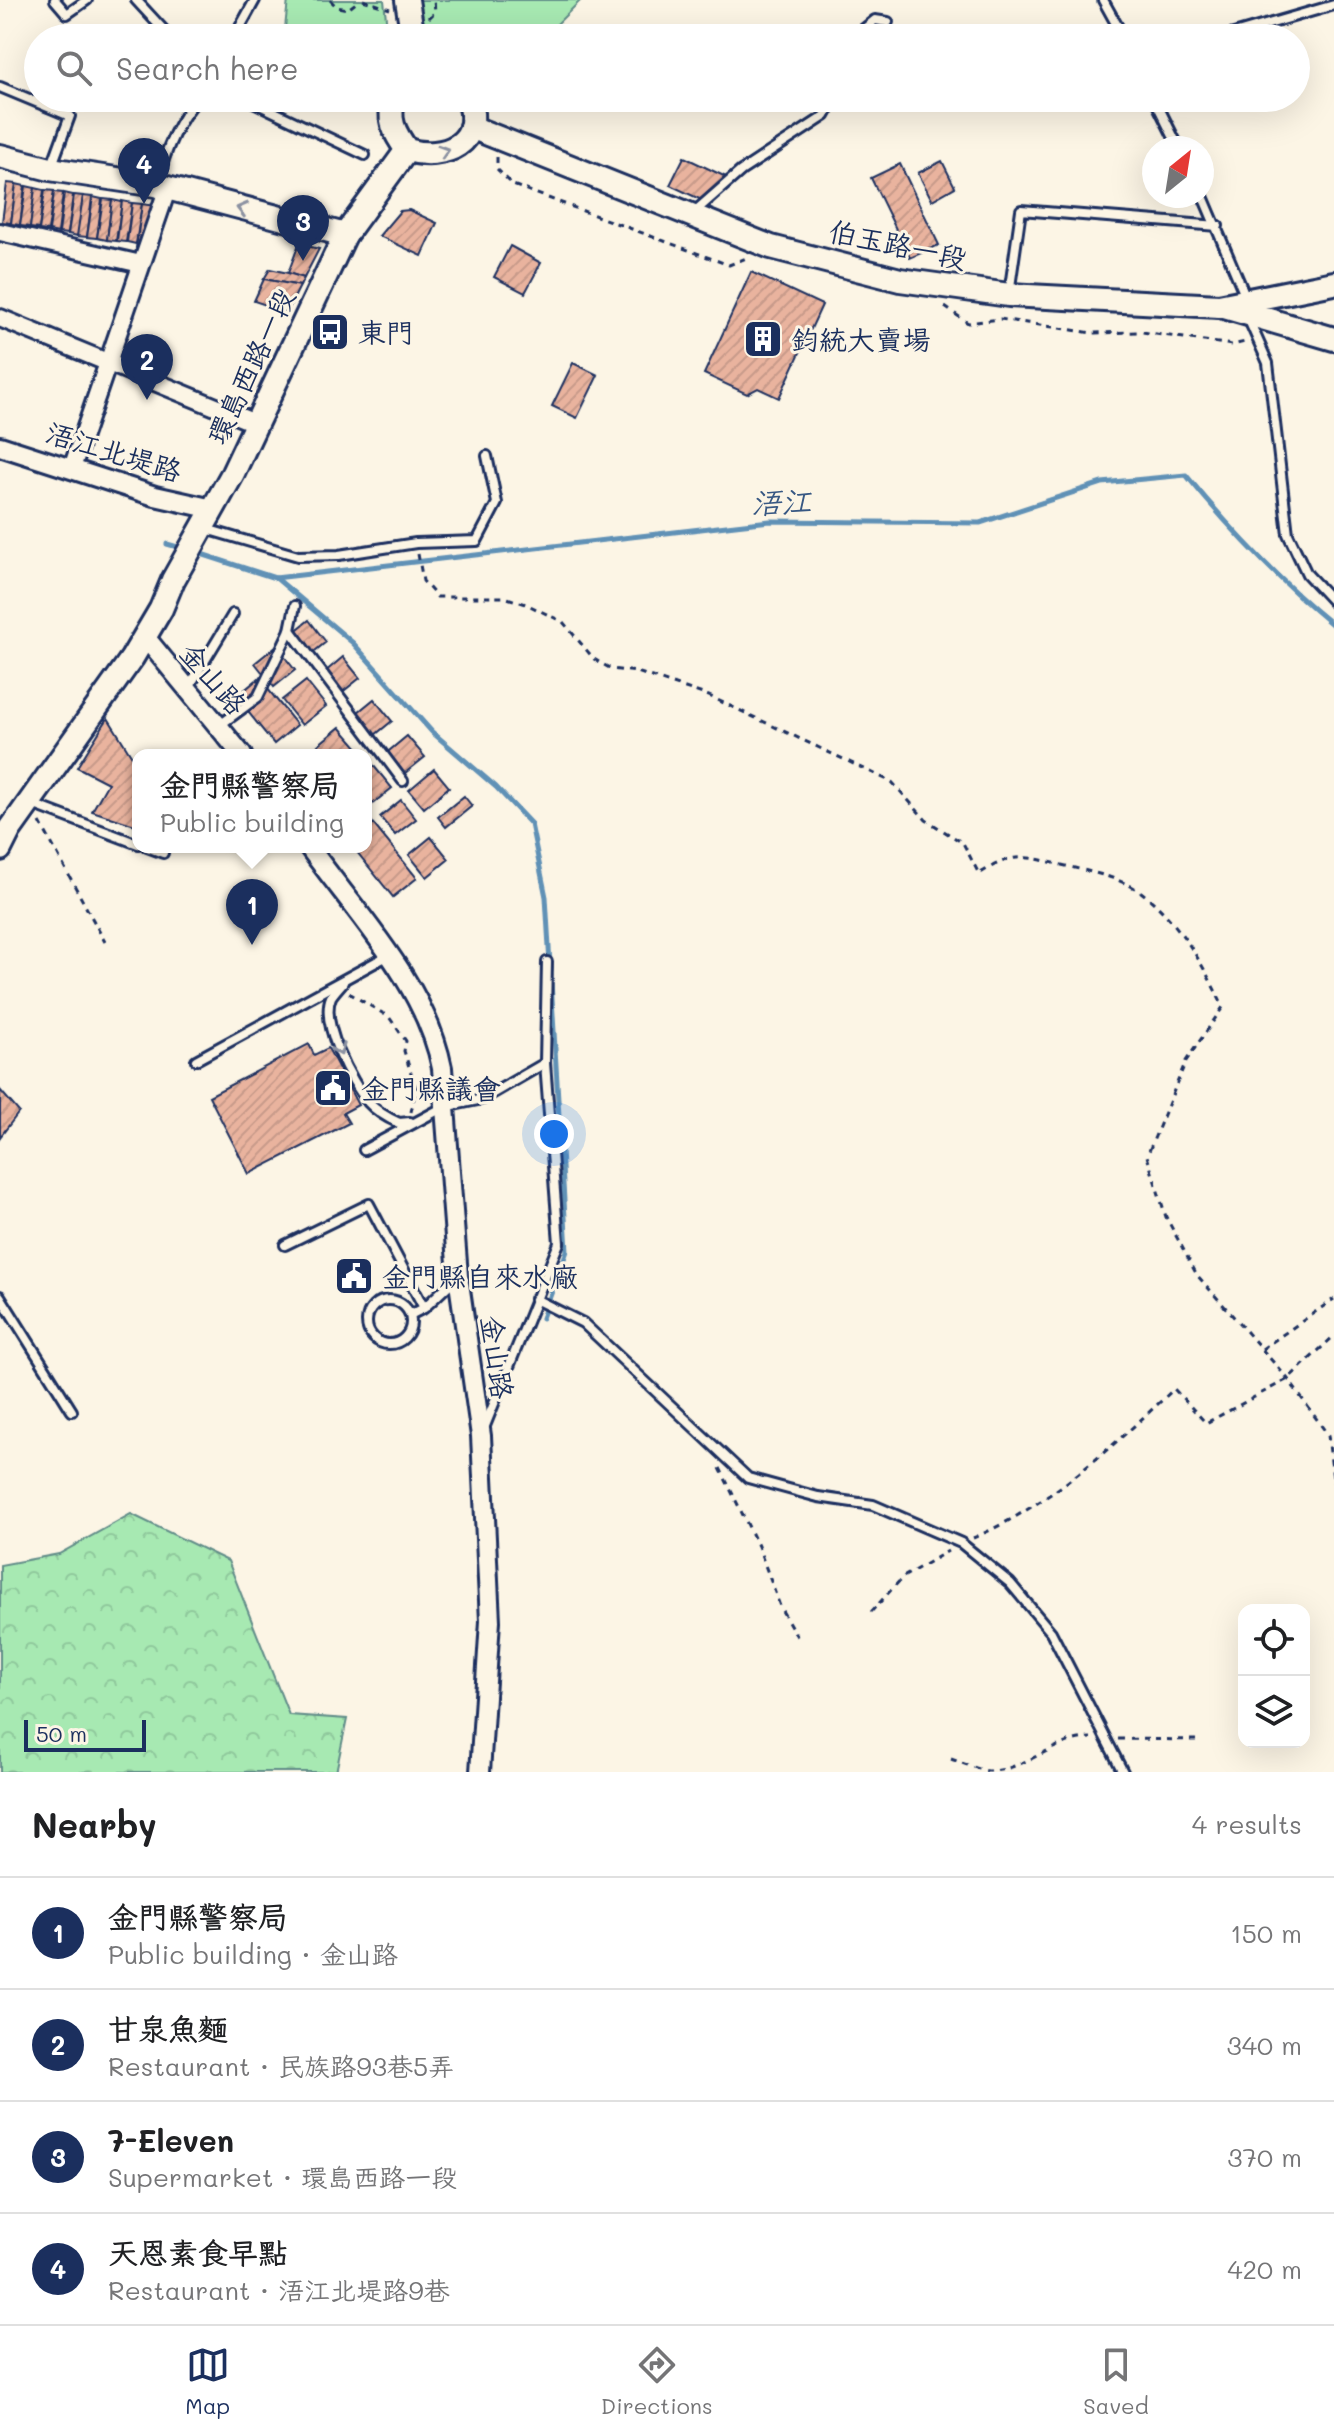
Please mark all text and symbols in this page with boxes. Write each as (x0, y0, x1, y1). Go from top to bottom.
search box (24, 24, 1310, 112)
icon: search (52, 46, 96, 90)
text: Search here (116, 48, 299, 88)
north arrow (1142, 136, 1214, 208)
pin: 4 (118, 138, 170, 204)
one-way arrow (436, 144, 450, 160)
pin: 3 (277, 195, 329, 261)
one-way arrow (236, 201, 250, 218)
street label: 伯玉路一段 (826, 212, 970, 276)
street label: 環島西路一段 (198, 282, 302, 450)
bus stop icon: 東門 (309, 311, 351, 353)
place label: 東門 (358, 314, 414, 350)
building icon: 鈞統大賣場 (742, 318, 784, 360)
place label: 鈞統大賣場 (791, 321, 931, 357)
pin: 2 (121, 334, 173, 400)
street label: 浯江北堤路 (42, 413, 186, 489)
water label: 浯江 (750, 480, 814, 522)
street label: 金山路 (173, 634, 255, 722)
popup (132, 749, 372, 853)
text: 金門縣警察局 (160, 764, 340, 804)
text: Public building (160, 805, 344, 839)
pin: 1 (226, 879, 278, 945)
one-way arrow (329, 1042, 346, 1056)
public building icon: 金門縣議會 (312, 1067, 354, 1109)
place label: 金門縣議會 (361, 1070, 501, 1106)
your location (534, 1114, 574, 1154)
public building icon: 金門縣自來水廠 (333, 1255, 375, 1297)
place label: 金門縣自來水廠 (382, 1258, 578, 1294)
street label: 金山路 (474, 1313, 522, 1401)
map controls (1238, 1604, 1310, 1748)
button: locate (1238, 1604, 1310, 1676)
button: layers (1238, 1676, 1310, 1748)
scale bar (24, 1716, 146, 1752)
text: 50 m (36, 1719, 87, 1748)
text: Nearby (32, 1802, 157, 1847)
text: 4 results (1192, 1807, 1302, 1841)
text: 金門縣警察局 (108, 1896, 288, 1936)
text: 1 (52, 1916, 64, 1950)
text: 150 m (1230, 1916, 1302, 1950)
text: Public building · 金山路 (108, 1937, 398, 1971)
text: 甘泉魚麵 (108, 2008, 228, 2048)
text: 2 (51, 2028, 65, 2062)
text: 340 m (1226, 2028, 1302, 2062)
text: Restaurant · 民族路93巷5弄 (108, 2049, 454, 2083)
text: 7-Eleven (108, 2120, 234, 2160)
text: 3 (50, 2140, 66, 2174)
text: 370 m (1227, 2140, 1302, 2174)
text: Supermarket · 環島西路一段 (108, 2160, 457, 2194)
text: 天恩素食早點 (108, 2232, 288, 2272)
text: 4 (50, 2252, 66, 2286)
text: 420 m (1227, 2252, 1302, 2286)
text: Restaurant · 浯江北堤路9巷 (108, 2273, 450, 2307)
tab: Map (185, 2343, 230, 2420)
tab: Directions (601, 2343, 713, 2420)
tab: Saved (1083, 2343, 1149, 2420)

